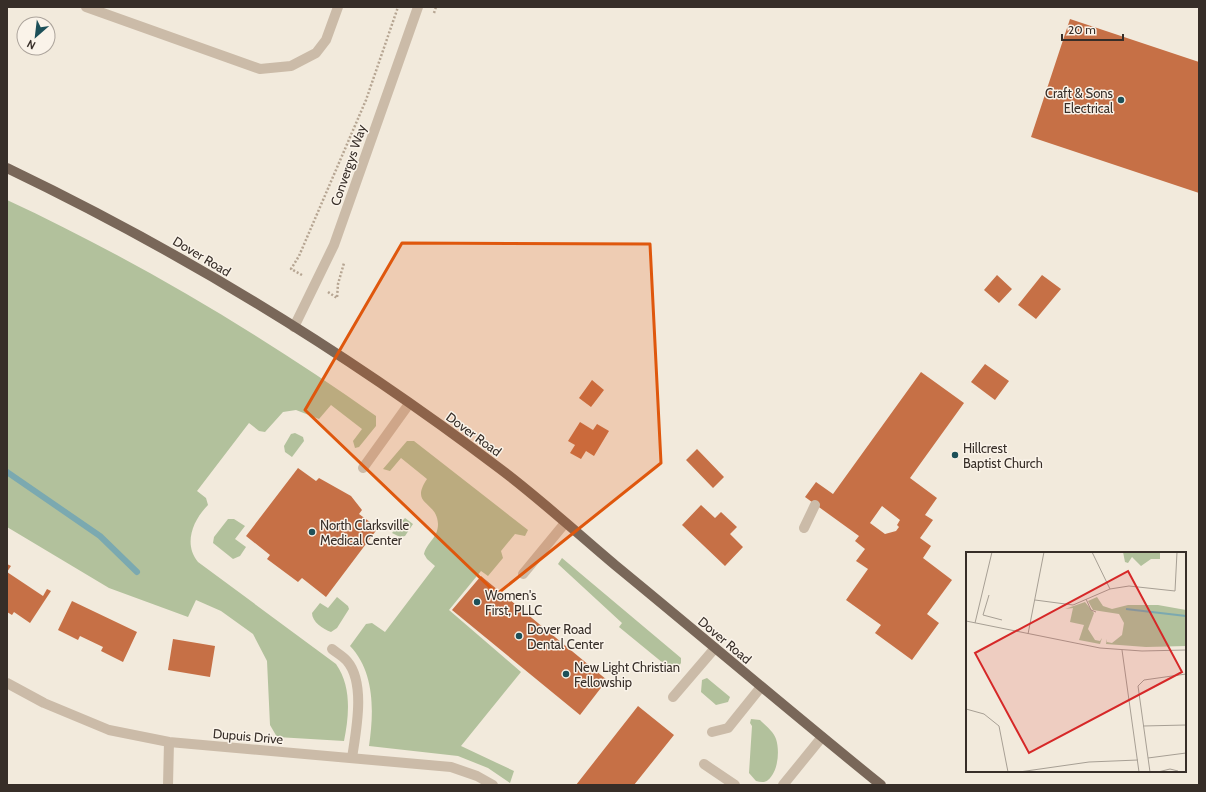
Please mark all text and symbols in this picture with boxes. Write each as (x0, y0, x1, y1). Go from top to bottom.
north arrow (16, 16, 56, 56)
scale bar (1062, 16, 1123, 42)
text: 20 m (1068, 22, 1096, 37)
text: N (25, 37, 38, 53)
place label: Craft & Sons Electrical (1045, 85, 1114, 116)
marker: Craft & Sons Electrical (1116, 95, 1126, 105)
street label: Convergys Way (327, 122, 369, 208)
street label: Dover Road (170, 233, 234, 279)
street label: Dover Road (443, 409, 505, 459)
place label: Hillcrest Baptist Church (963, 440, 1043, 471)
marker: Hillcrest Baptist Church (950, 450, 960, 460)
place label: North Clarksville Medical Center (320, 517, 409, 548)
marker: North Clarksville Medical Center (307, 527, 317, 537)
inset map (966, 552, 1186, 772)
place label: Women's First, PLLC (485, 587, 542, 618)
marker: Women's First, PLLC (472, 597, 482, 607)
street label: Dover Road (695, 613, 755, 667)
place label: Dover Road Dental Center (527, 621, 604, 652)
marker: Dover Road Dental Center (514, 631, 524, 641)
place label: New Light Christian Fellowship (574, 659, 680, 690)
marker: New Light Christian Fellowship (561, 669, 571, 679)
street label: Dupuis Drive (212, 725, 284, 747)

